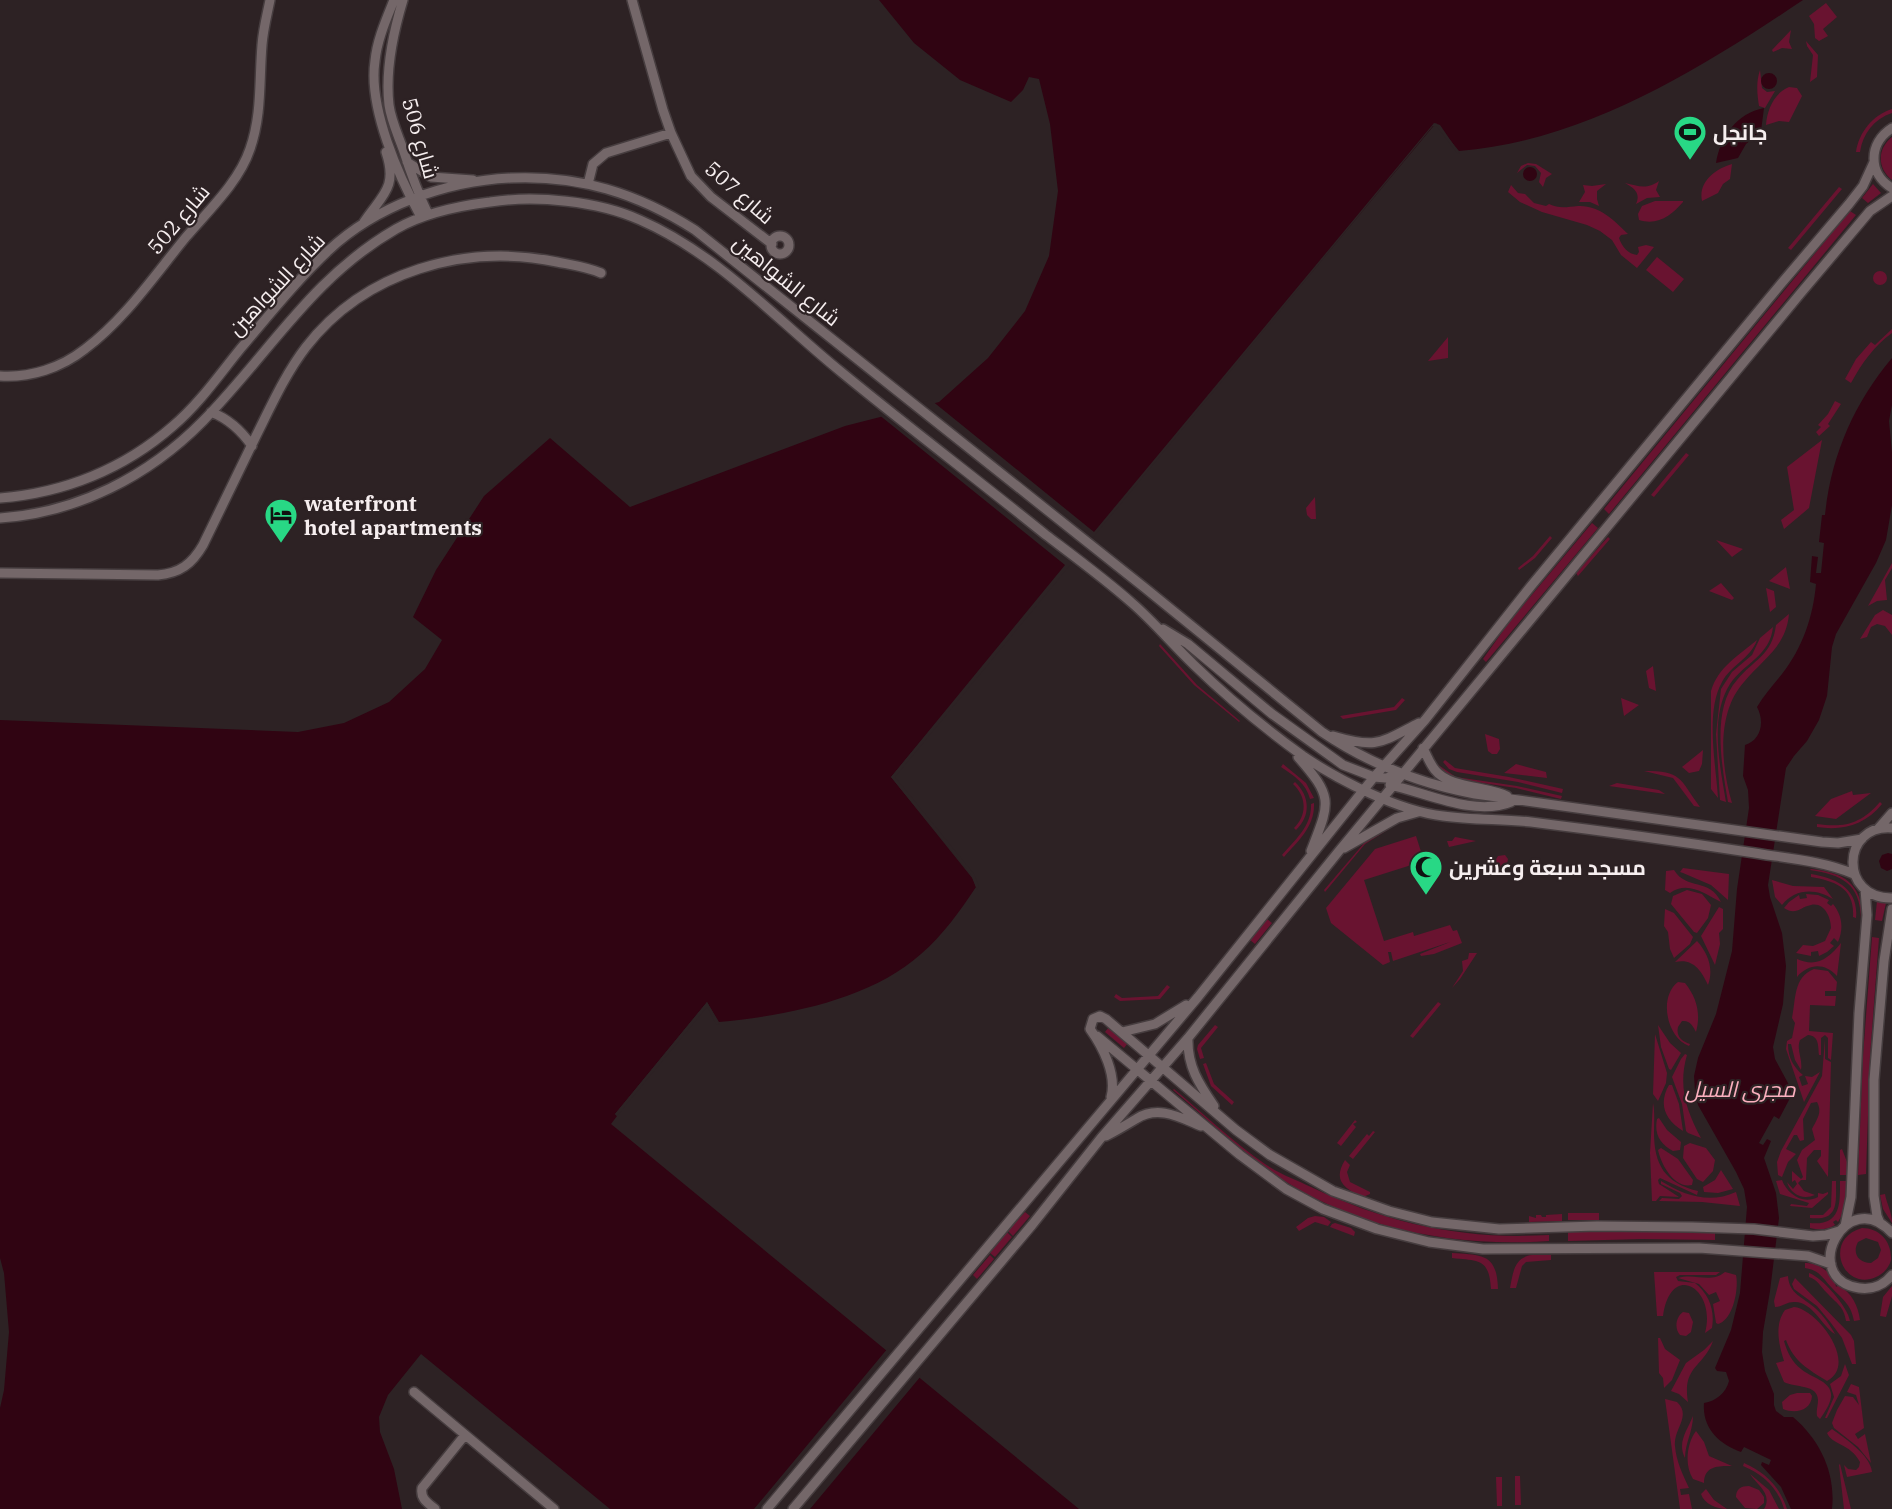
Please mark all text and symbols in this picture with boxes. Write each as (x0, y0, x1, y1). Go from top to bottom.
street label: شارع 506 (395, 94, 446, 182)
sports icon: جانجل (1672, 114, 1708, 161)
place label: جانجل (1713, 118, 1767, 146)
street label: شارع 507 (699, 154, 781, 231)
street label: شارع 502 (140, 178, 216, 261)
street label: شارع الشواهين (221, 227, 331, 342)
street label: شارع الشواهين (727, 228, 846, 333)
place label: waterfront hotel apartments (304, 489, 482, 541)
hotel icon: waterfront hotel apartments (263, 497, 299, 544)
mosque icon: مسجد سبعة وعشرين (1408, 849, 1444, 896)
place label: مسجد سبعة وعشرين (1449, 853, 1646, 881)
water label: مجرى السيل (1684, 1074, 1796, 1103)

